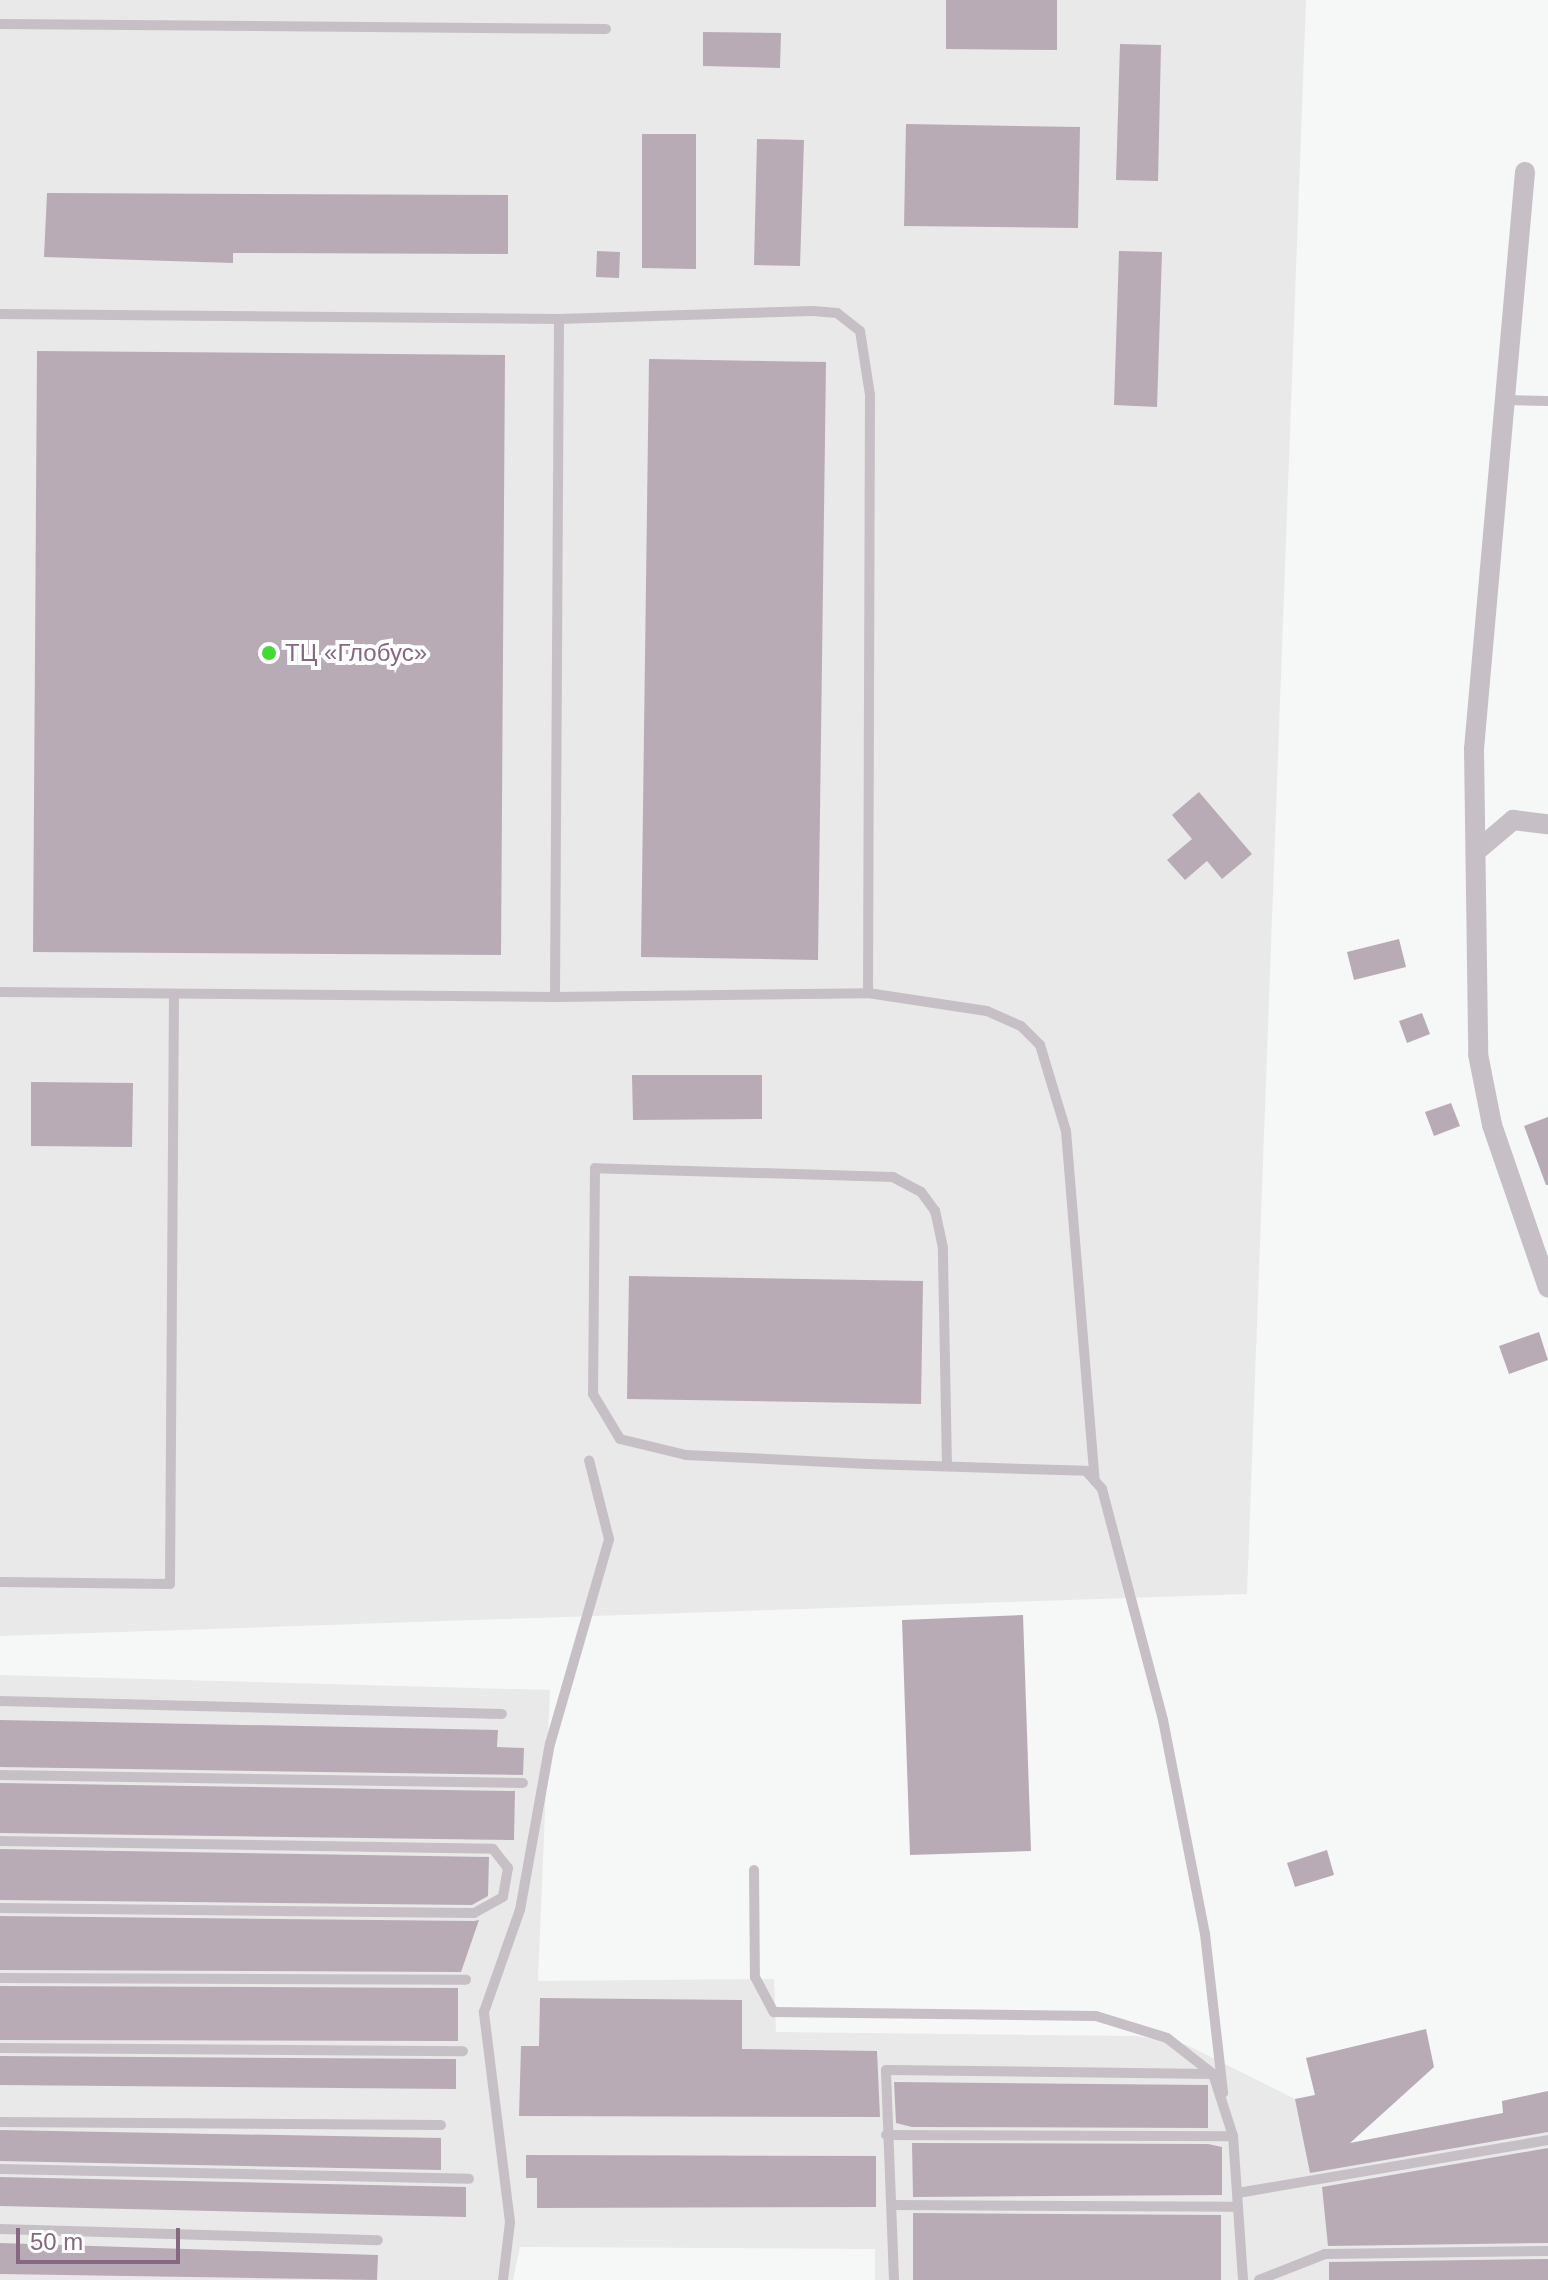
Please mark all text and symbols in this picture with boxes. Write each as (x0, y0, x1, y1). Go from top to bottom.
place label: ТЦ «Глобус» (285, 639, 427, 667)
marker: ТЦ «Глобус» (260, 644, 278, 662)
scale bar (20, 2212, 184, 2262)
text: 50 m (30, 2228, 83, 2255)

